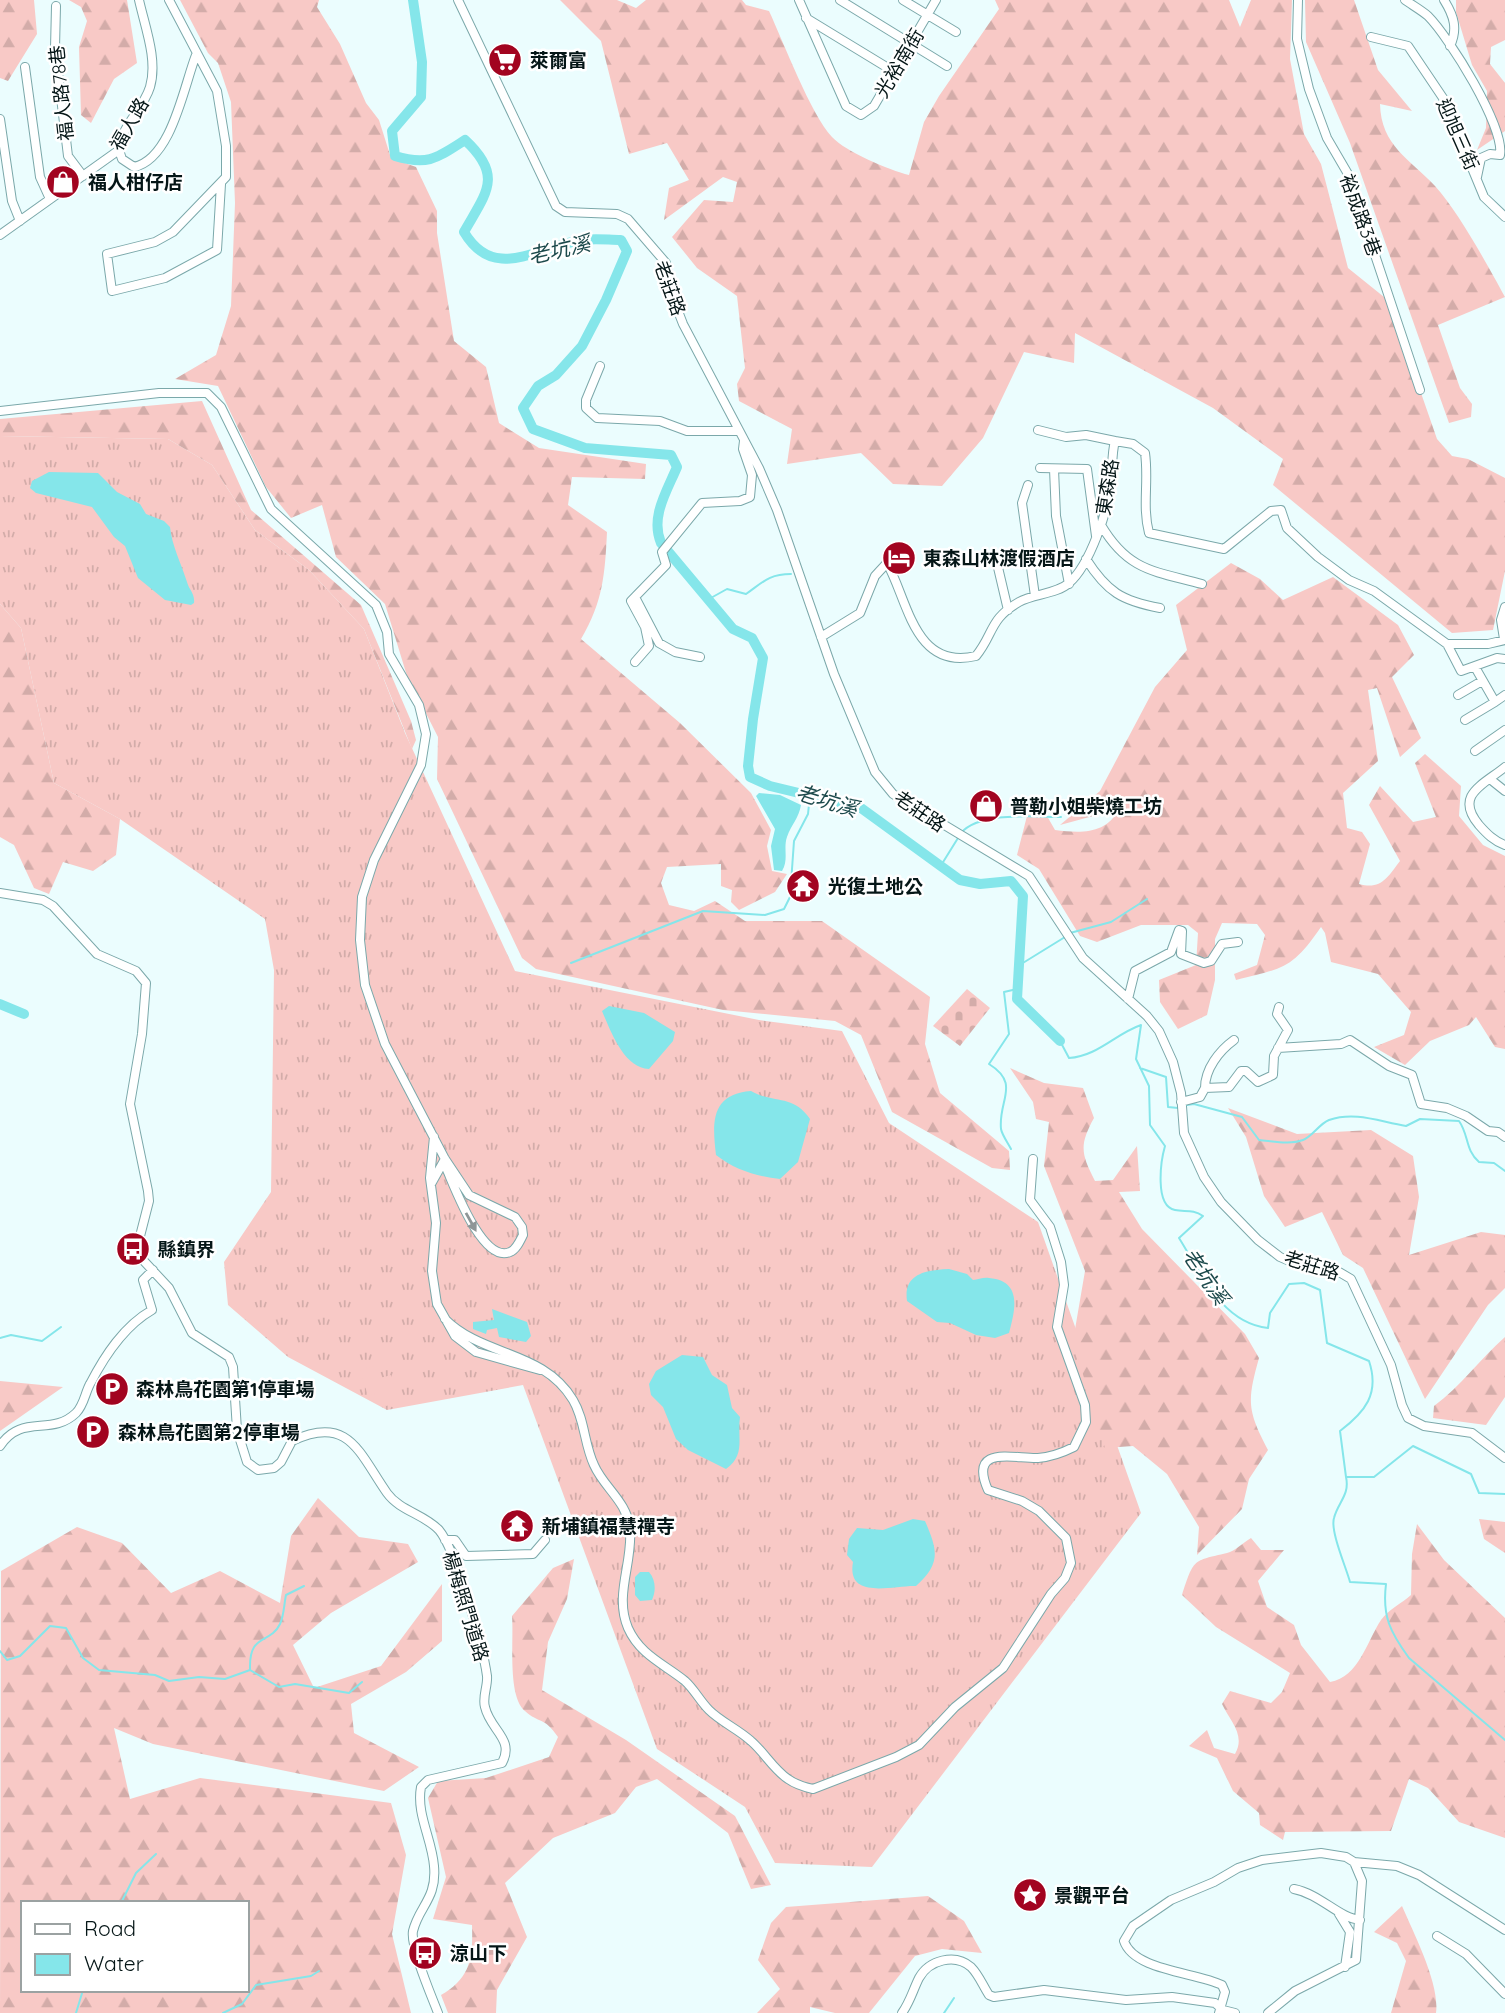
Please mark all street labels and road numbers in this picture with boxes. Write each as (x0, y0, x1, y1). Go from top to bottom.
street label: 光裕南街 (869, 24, 929, 102)
street label: 福人路78巷 (44, 44, 78, 142)
street label: 福人路 (104, 93, 154, 155)
street label: 迎旭三街 (1432, 94, 1484, 174)
street label: 裕成路3巷 (1335, 171, 1387, 259)
street label: 老莊路 (649, 257, 691, 319)
street label: 東森路 (1091, 457, 1123, 517)
street label: 老莊路 (890, 785, 950, 837)
street label: 老莊路 (1281, 1245, 1343, 1285)
street label: 楊梅照門道路 (438, 1548, 494, 1664)

